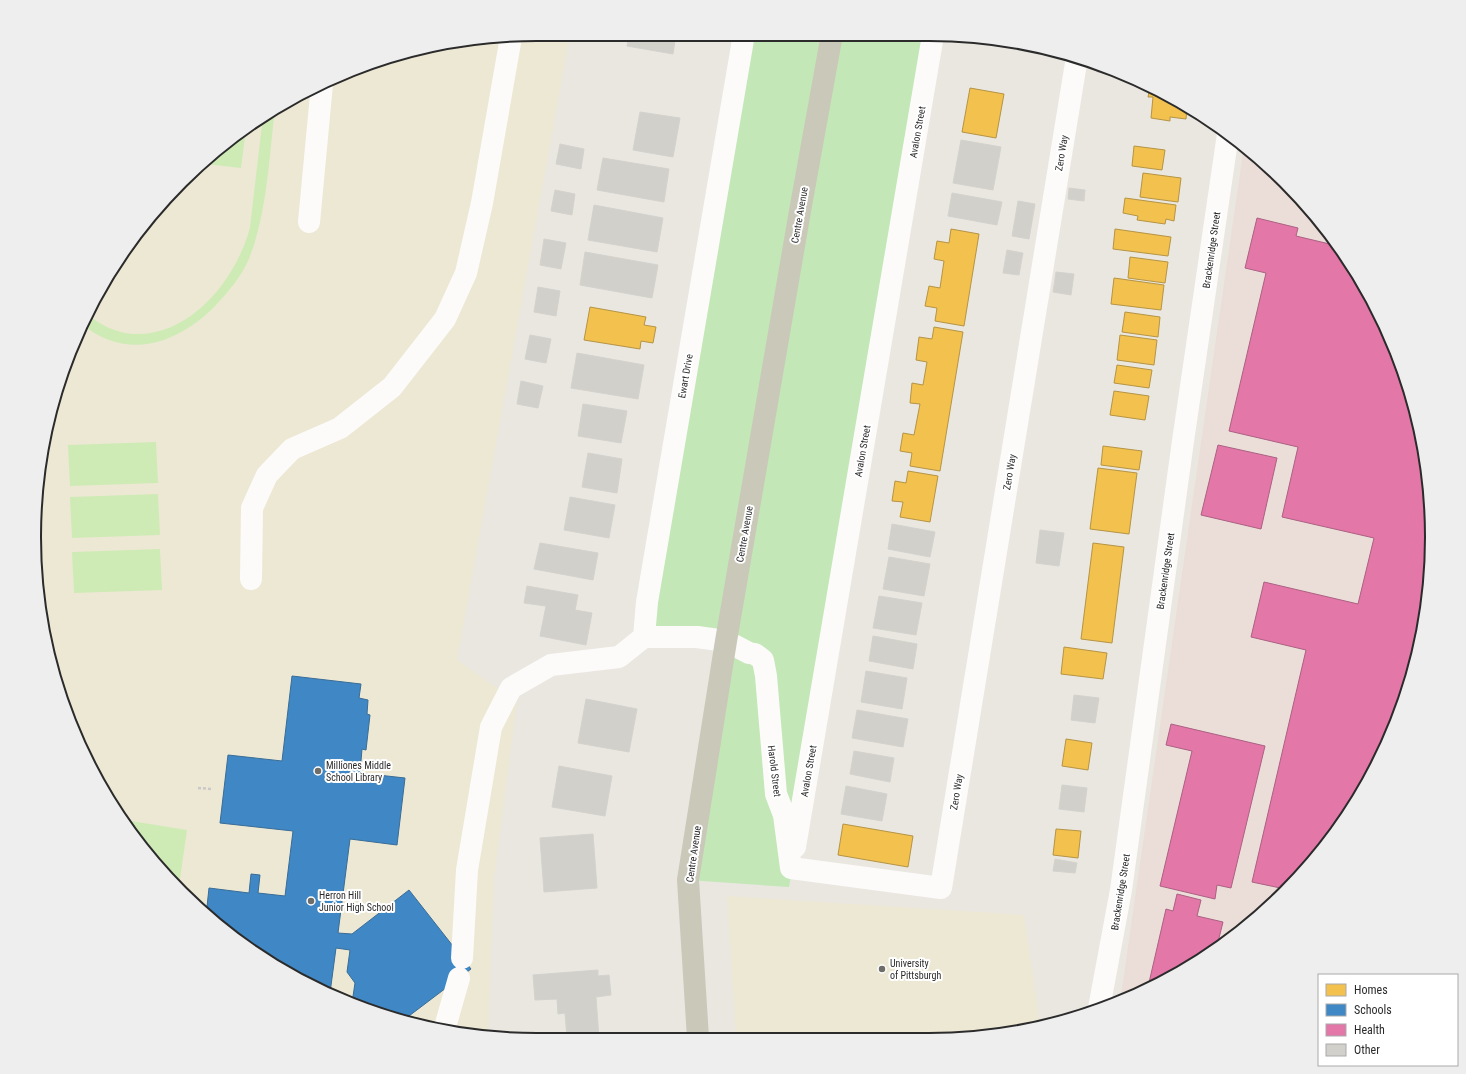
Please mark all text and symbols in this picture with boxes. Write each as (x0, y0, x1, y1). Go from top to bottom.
street label: Avalon Street (908, 105, 927, 159)
street label: Zero Way (1053, 134, 1070, 172)
street label: Centre Avenue (789, 186, 810, 244)
street label: Brackenridge Street (1201, 211, 1222, 289)
street label: Ewart Drive (676, 353, 695, 399)
street label: Avalon Street (853, 424, 872, 478)
street label: Zero Way (1001, 453, 1018, 491)
street label: Centre Avenue (734, 505, 755, 563)
street label: Brackenridge Street (1155, 532, 1176, 610)
street label: Avalon Street (799, 744, 818, 798)
street label: Harold Street (766, 745, 783, 798)
place label: Milliones Middle School Library (326, 760, 391, 783)
marker: Milliones Middle School Library (313, 766, 323, 776)
street label: Zero Way (948, 773, 965, 811)
street label: Centre Avenue (684, 825, 703, 883)
street label: Brackenridge Street (1109, 853, 1132, 931)
place label: Herron Hill Junior High School (319, 890, 394, 913)
marker: Herron Hill Junior High School (306, 896, 316, 906)
place label: University of Pittsburgh (890, 958, 941, 981)
marker: University of Pittsburgh (877, 964, 887, 974)
legend (1318, 974, 1458, 1066)
text: Homes (1354, 983, 1388, 997)
text: Schools (1354, 1003, 1392, 1017)
text: Health (1354, 1023, 1385, 1037)
text: Other (1354, 1043, 1380, 1057)

